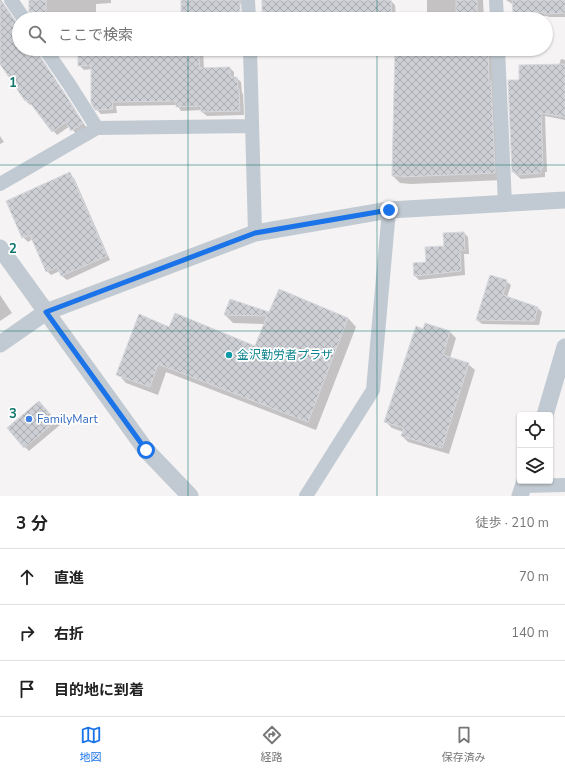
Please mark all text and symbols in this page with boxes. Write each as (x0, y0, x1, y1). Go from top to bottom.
search box (12, 12, 553, 56)
icon: search (26, 23, 48, 45)
text: ここで検索 (58, 25, 133, 45)
text: 1 (9, 74, 17, 92)
route end (380, 201, 398, 219)
text: 2 (9, 240, 17, 258)
place label: 金沢勤労者プラザ (237, 347, 333, 363)
marker: 金沢勤労者プラザ (224, 350, 234, 360)
text: 3 (9, 405, 17, 423)
place label: FamilyMart (37, 411, 99, 427)
map controls (517, 412, 553, 484)
button: locate (517, 412, 553, 448)
marker: FamilyMart (24, 414, 34, 424)
route start (137, 441, 155, 459)
button: layers (517, 448, 553, 484)
text: 3 分 (16, 512, 48, 535)
text: 徒歩 · 210 m (475, 514, 549, 532)
icon: ahead (16, 566, 38, 588)
text: 直進 (54, 568, 84, 588)
text: 70 m (519, 568, 549, 586)
icon: right (16, 622, 38, 644)
text: 右折 (54, 624, 84, 644)
text: 140 m (511, 624, 549, 642)
icon: arrive (16, 678, 38, 700)
text: 目的地に到着 (54, 680, 144, 700)
tab: 地図 (80, 724, 102, 765)
tab: 経路 (261, 724, 283, 765)
tab: 保存済み (442, 724, 486, 765)

